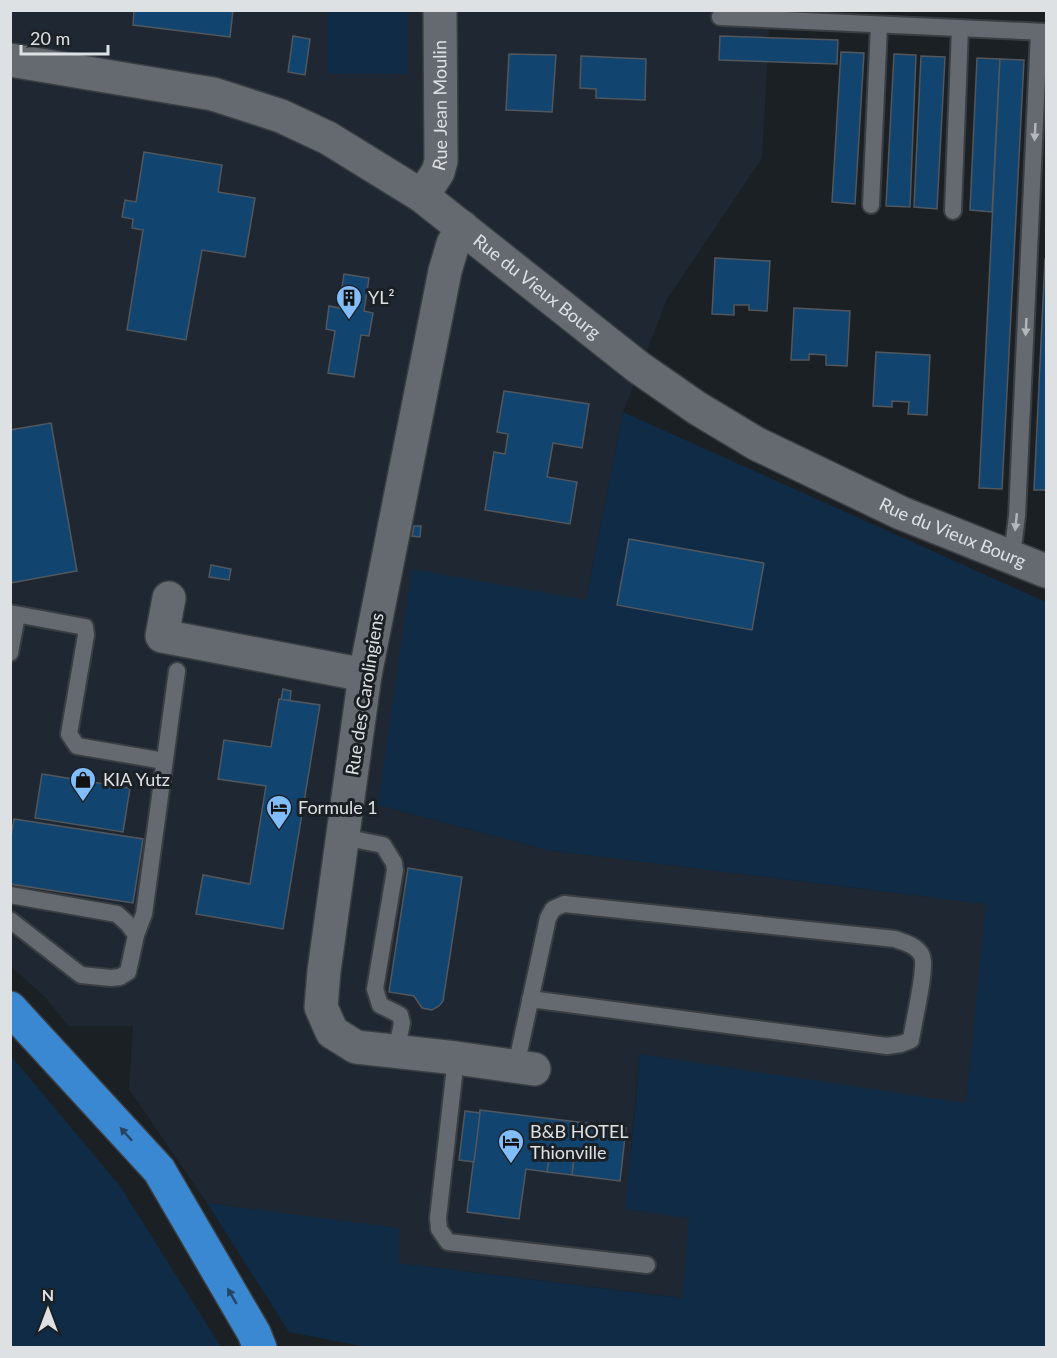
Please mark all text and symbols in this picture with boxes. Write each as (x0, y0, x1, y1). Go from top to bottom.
scale bar (21, 18, 108, 56)
text: 20 m (30, 27, 70, 49)
street label: Rue Jean Moulin (427, 40, 451, 173)
one-way arrow (1030, 123, 1039, 142)
street label: Rue du Vieux Bourg (469, 229, 605, 343)
building icon: YL² (334, 283, 364, 321)
place label: YL² (368, 286, 395, 308)
one-way arrow (1021, 318, 1030, 337)
street label: Rue du Vieux Bourg (876, 492, 1029, 572)
one-way arrow (1011, 512, 1021, 531)
street label: Rue des Carolingiens (340, 611, 388, 777)
shop icon: KIA Yutz (68, 765, 98, 803)
place label: KIA Yutz (103, 768, 170, 790)
hotel icon: Formule 1 (264, 793, 294, 831)
place label: Formule 1 (298, 796, 378, 818)
place label: B&B HOTEL Thionville (530, 1120, 629, 1163)
one-way arrow (120, 1127, 133, 1142)
hotel icon: B&B HOTEL Thionville (496, 1127, 526, 1165)
north arrow (18, 1280, 78, 1340)
text: N (42, 1285, 54, 1304)
one-way arrow (227, 1288, 238, 1304)

